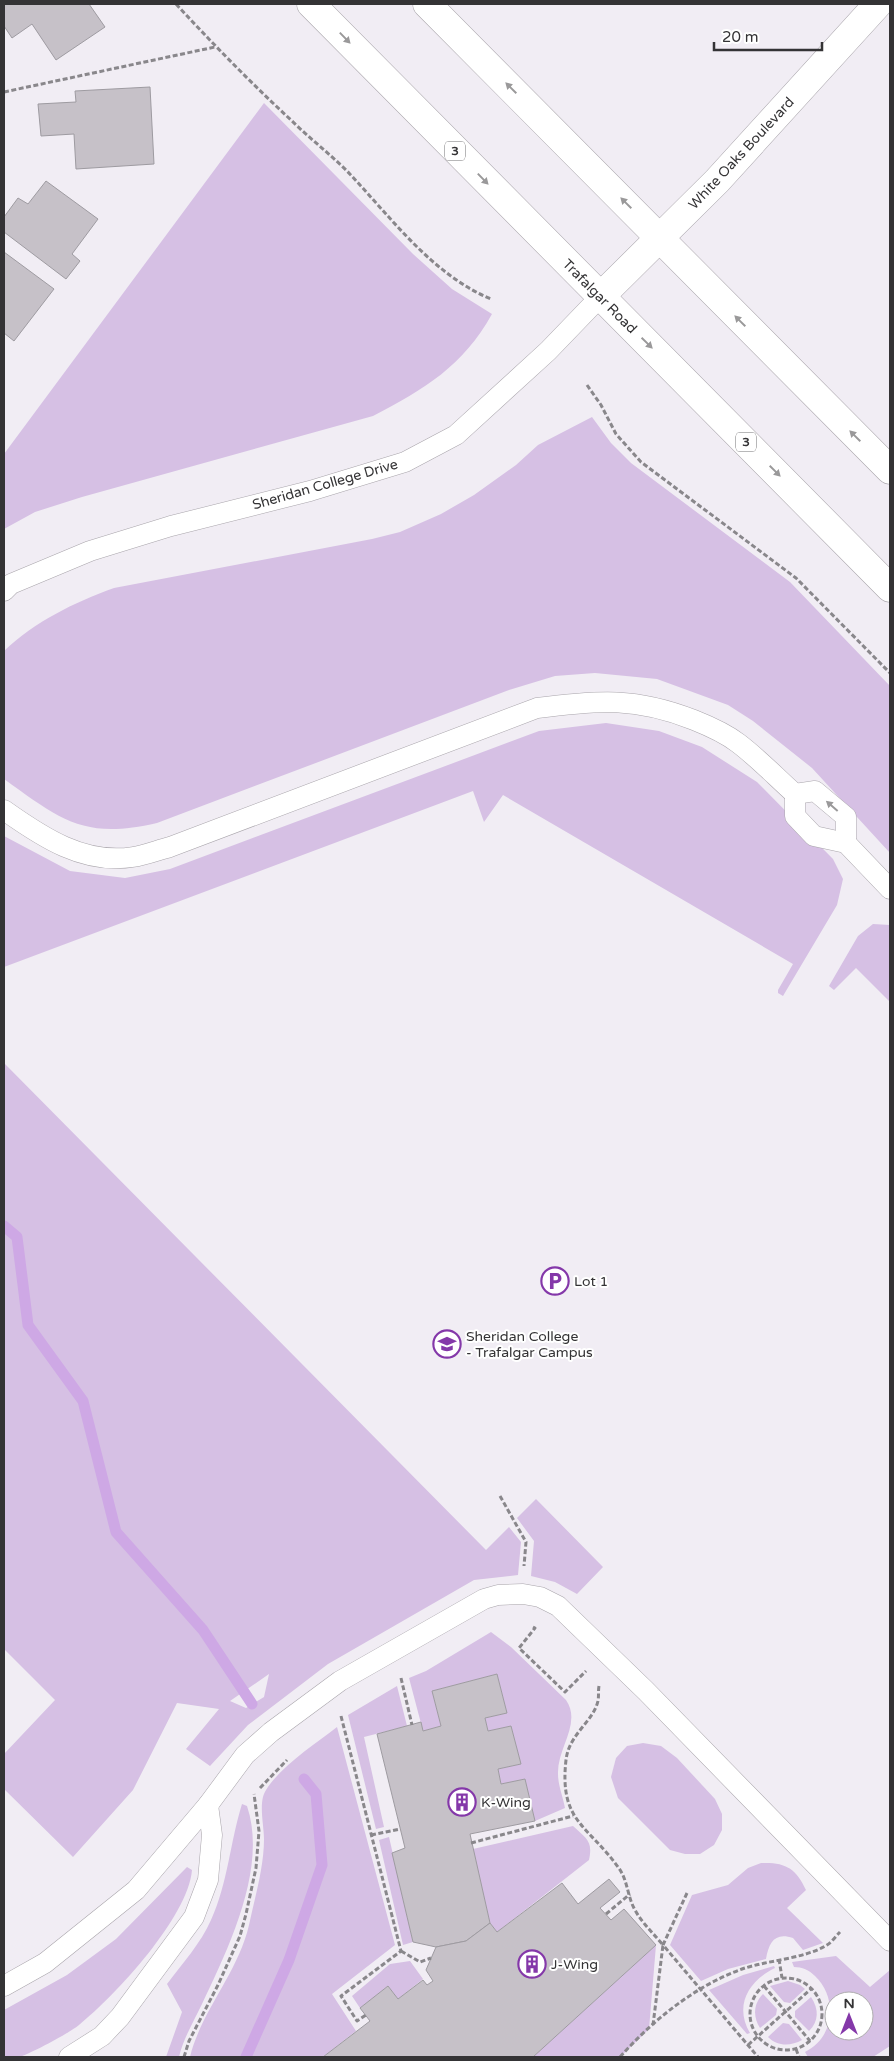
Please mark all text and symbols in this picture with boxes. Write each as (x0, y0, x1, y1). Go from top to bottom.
scale bar (714, 20, 822, 52)
text: 20 m (722, 28, 759, 46)
one-way arrow (339, 32, 351, 44)
one-way arrow (505, 83, 517, 95)
street label: White Oaks Boulevard (685, 94, 798, 213)
road number: 3 (445, 142, 465, 160)
one-way arrow (477, 173, 489, 185)
one-way arrow (620, 198, 632, 210)
street label: Trafalgar Road (559, 256, 640, 337)
one-way arrow (734, 315, 746, 327)
one-way arrow (641, 337, 653, 349)
one-way arrow (849, 430, 861, 442)
road number: 3 (736, 432, 756, 452)
street label: Sheridan College Drive (250, 456, 400, 513)
one-way arrow (768, 464, 780, 476)
one-way arrow (827, 800, 839, 812)
parking icon: Lot 1 (540, 1266, 570, 1296)
place label: Lot 1 (574, 1273, 608, 1290)
place label: Sheridan College - Trafalgar Campus (466, 1328, 593, 1361)
school or university icon: Sheridan College - Trafalgar Campus (432, 1329, 462, 1359)
building icon: K-Wing (447, 1787, 477, 1817)
place label: K-Wing (481, 1794, 531, 1811)
building icon: J-Wing (517, 1949, 547, 1979)
place label: J-Wing (551, 1956, 598, 1973)
north arrow (824, 1991, 874, 2041)
text: N (843, 1995, 855, 2012)

